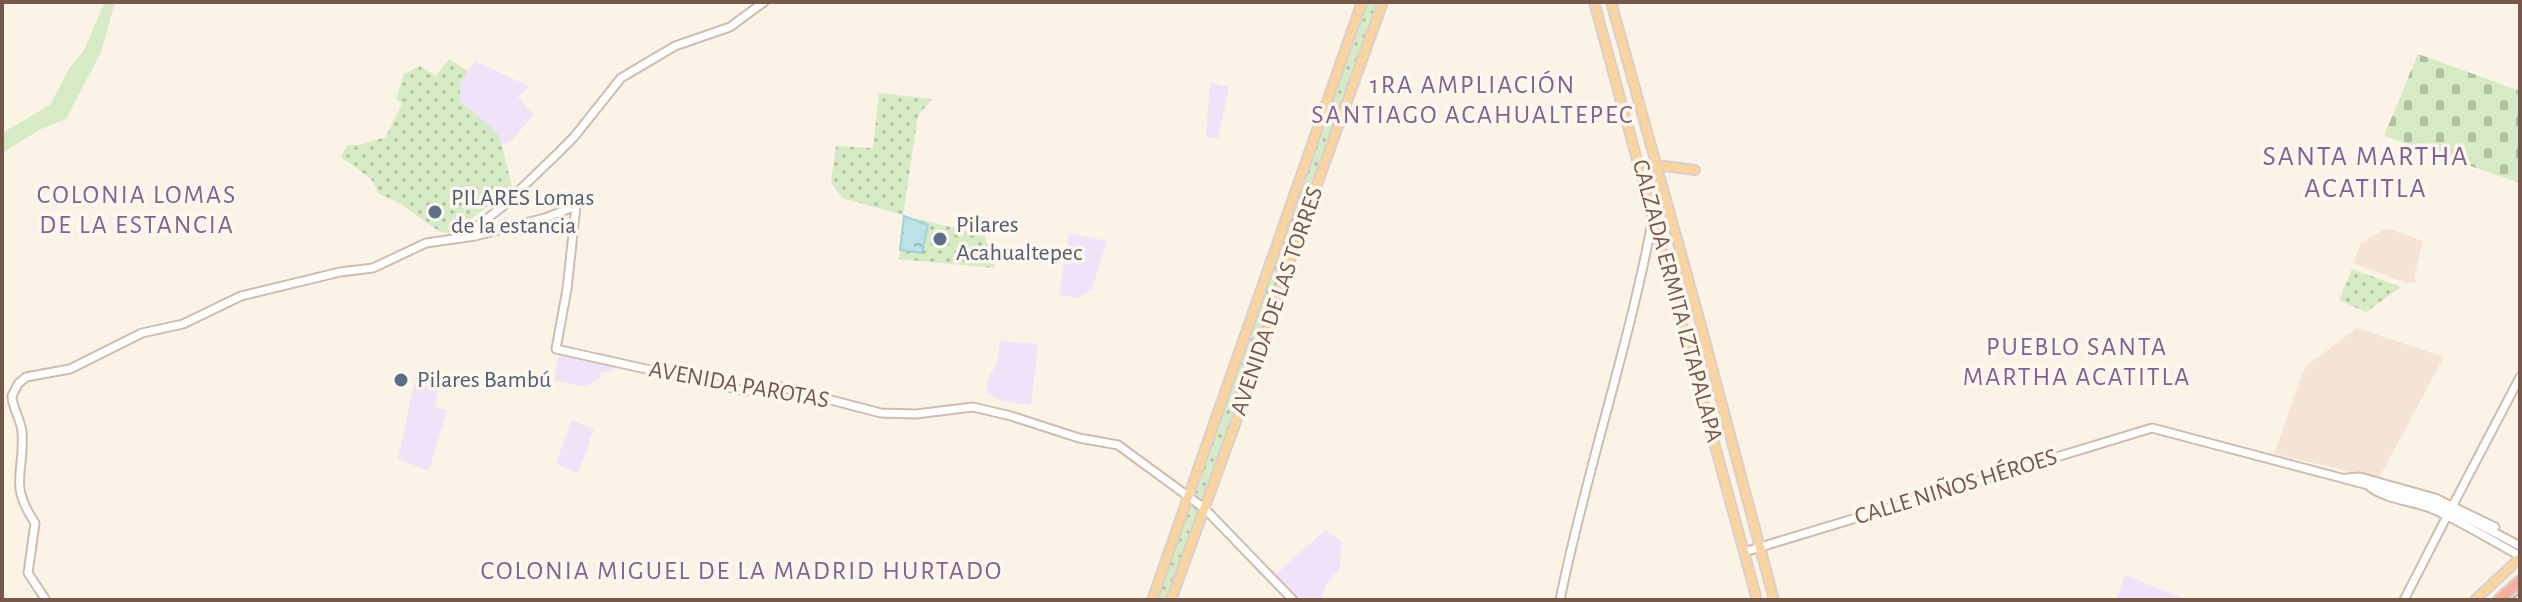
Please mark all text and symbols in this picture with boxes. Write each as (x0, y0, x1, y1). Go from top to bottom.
district label: 1RA AMPLIACIÓN SANTIAGO ACAHUALTEPEC (1311, 70, 1635, 128)
district label: SANTA MARTHA ACATITLA (2263, 143, 2469, 203)
street label: CALZADA ERMITA IZTAPALAPA (1628, 157, 1726, 445)
district label: COLONIA LOMAS DE LA ESTANCIA (37, 182, 237, 238)
street label: AVENIDA DE LAS TORRES (1227, 184, 1327, 418)
place label: PILARES Lomas de la estancia (451, 186, 594, 238)
marker: PILARES Lomas de la estancia (426, 203, 444, 221)
place label: Pilares Acahualtepec (956, 213, 1082, 265)
marker: Pilares Acahualtepec (931, 230, 949, 248)
district label: PUEBLO SANTA MARTHA ACATITLA (1963, 334, 2191, 390)
street label: AVENIDA PAROTAS (647, 357, 831, 413)
place label: Pilares Bambú (417, 368, 551, 392)
marker: Pilares Bambú (392, 371, 410, 389)
street label: CALLE NIÑOS HÉROES (1851, 443, 2060, 529)
district label: COLONIA MIGUEL DE LA MADRID HURTADO (481, 558, 1003, 584)

